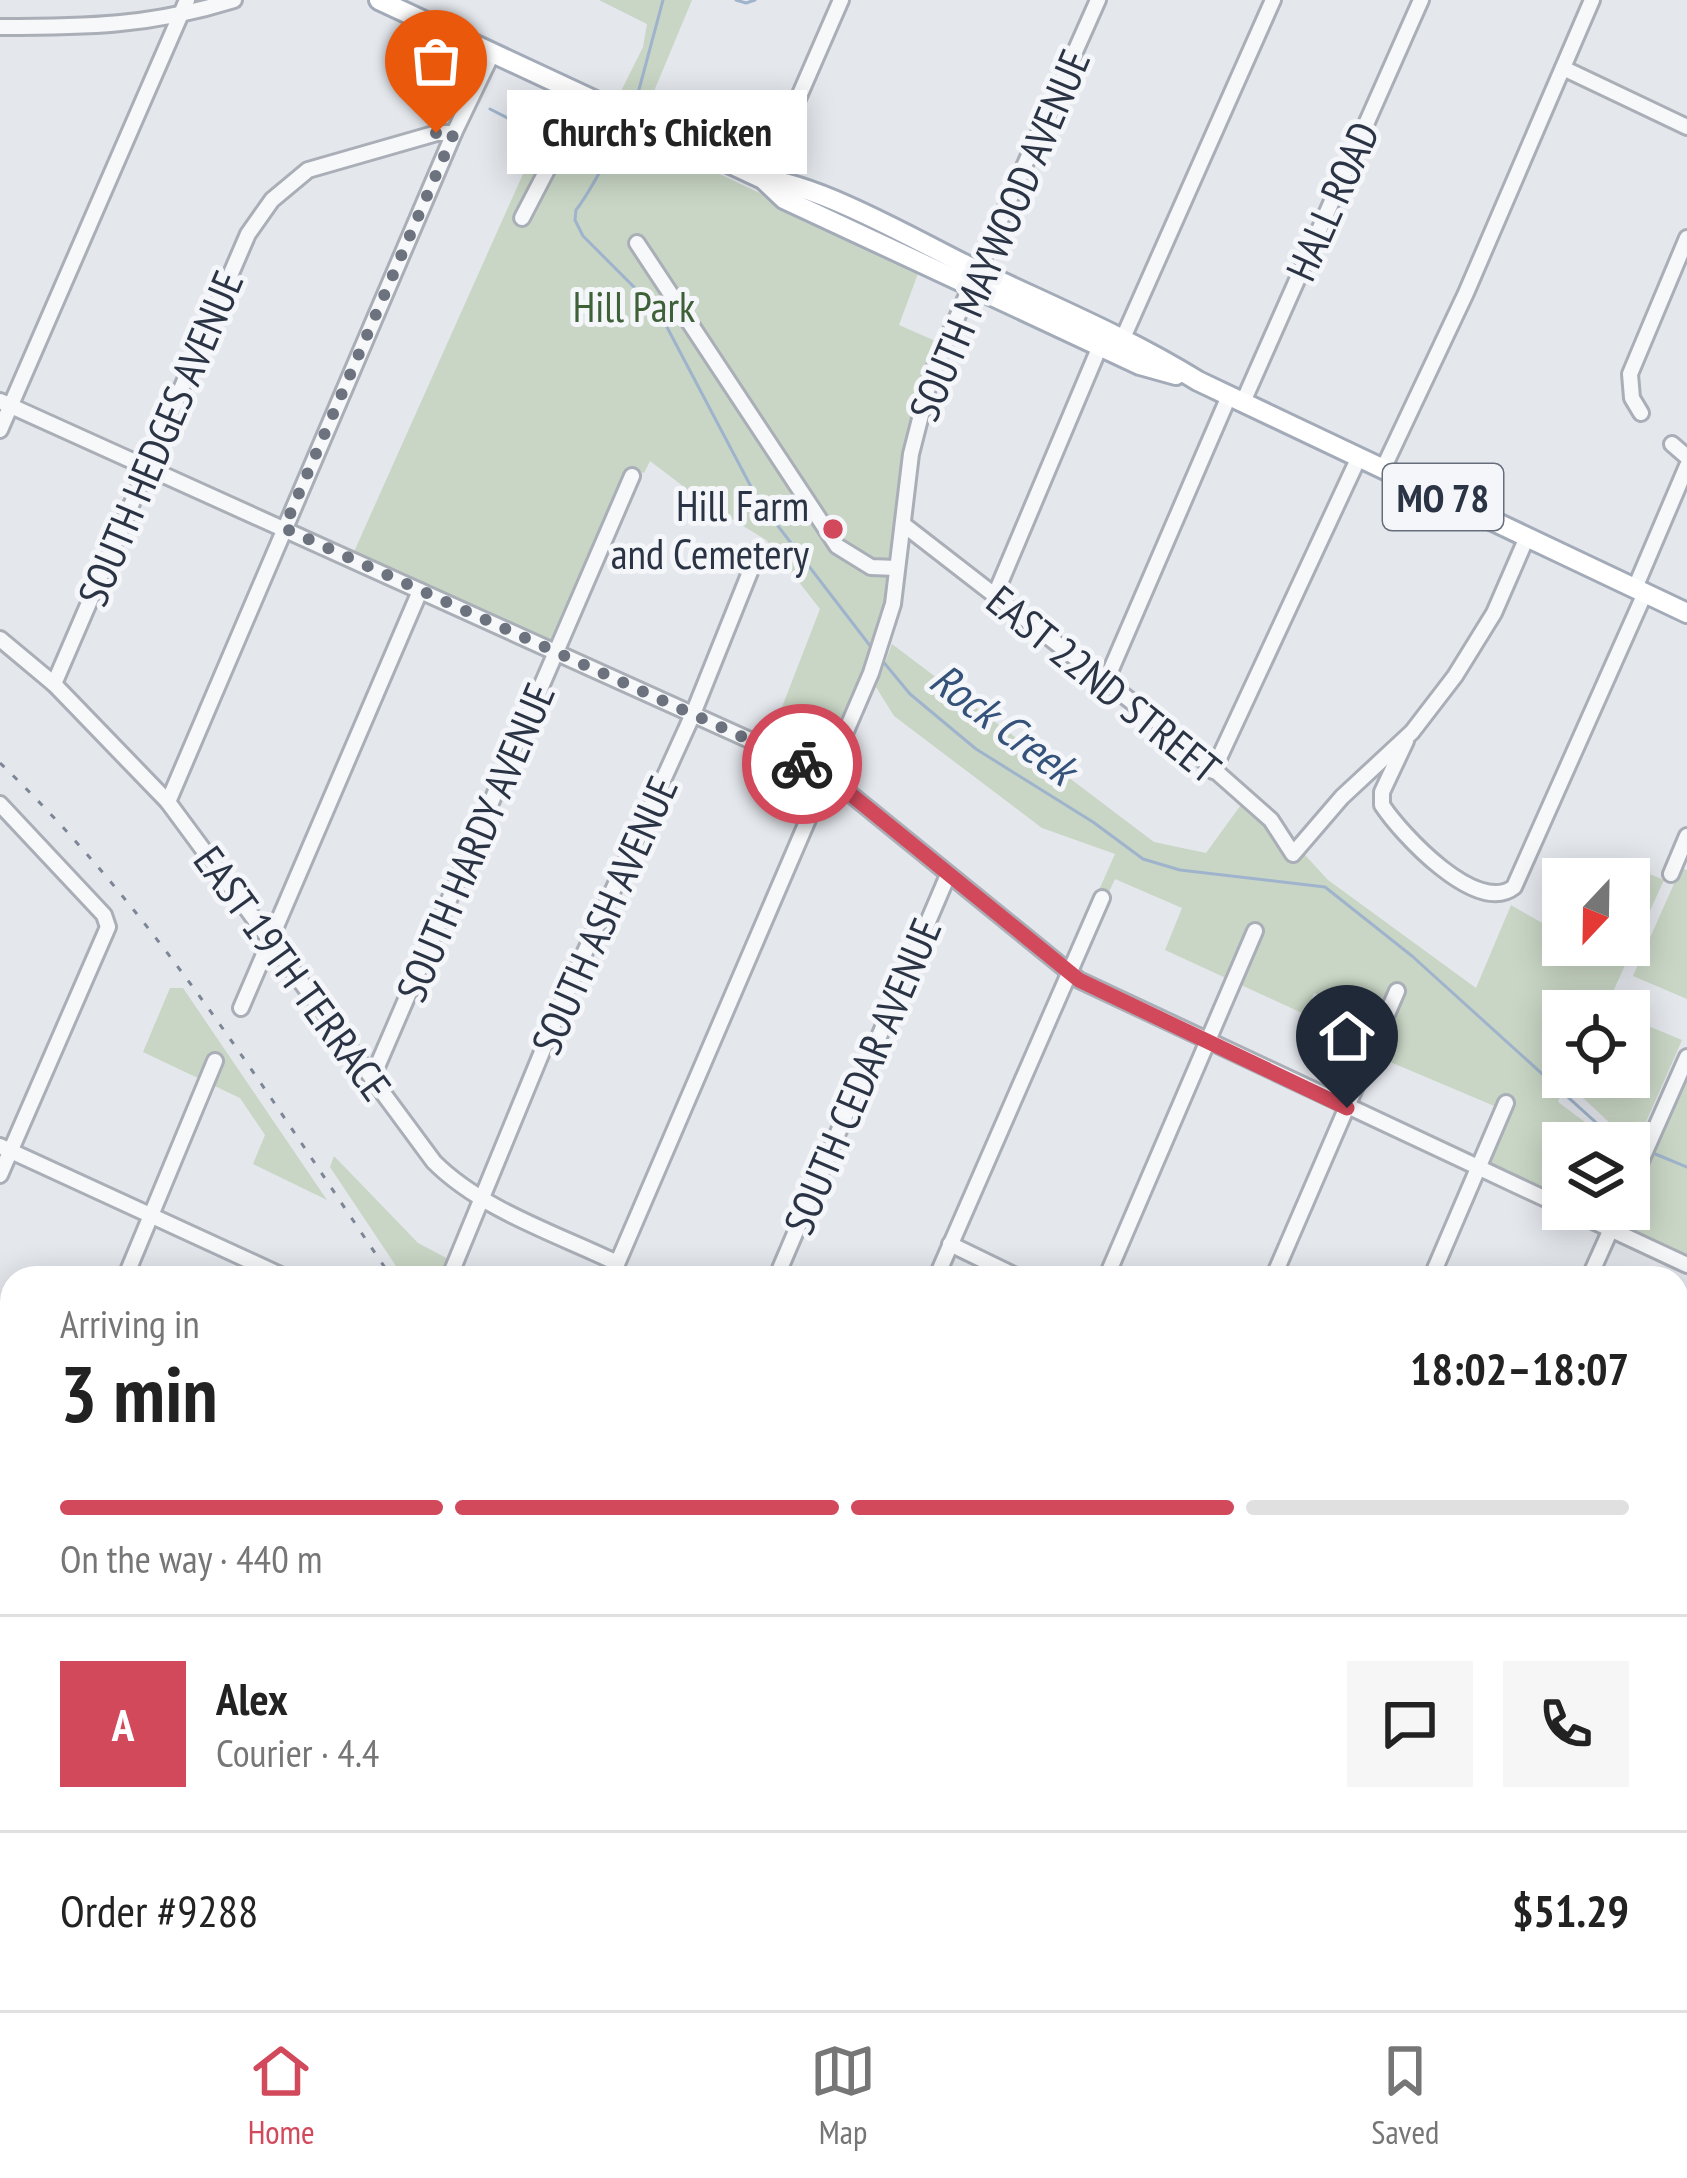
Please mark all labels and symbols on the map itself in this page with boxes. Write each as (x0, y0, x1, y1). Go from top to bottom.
pin (385, 10, 487, 133)
street label: SOUTH MAYWOOD AVENUE (896, 41, 1102, 429)
callout: Church's Chicken (508, 91, 808, 175)
street label: HALL ROAD (1273, 113, 1391, 289)
street label: SOUTH HEDGES AVENUE (65, 262, 255, 614)
park label: Hill Park (573, 279, 695, 334)
road number: MO 78 (1383, 464, 1503, 530)
place label: Hill Farm and Cemetery (611, 478, 809, 581)
marker: Hill Farm and Cemetery (820, 516, 846, 542)
street label: EAST 22ND STREET (976, 573, 1232, 795)
water label: Rock Creek (920, 649, 1092, 799)
street label: SOUTH HARDY AVENUE (383, 675, 567, 1009)
courier (742, 704, 862, 824)
street label: SOUTH ASH AVENUE (518, 768, 690, 1062)
street label: EAST 19TH TERRACE (182, 835, 404, 1111)
north arrow (1542, 858, 1650, 966)
street label: SOUTH CEDAR AVENUE (771, 910, 953, 1242)
pin (1296, 985, 1398, 1108)

